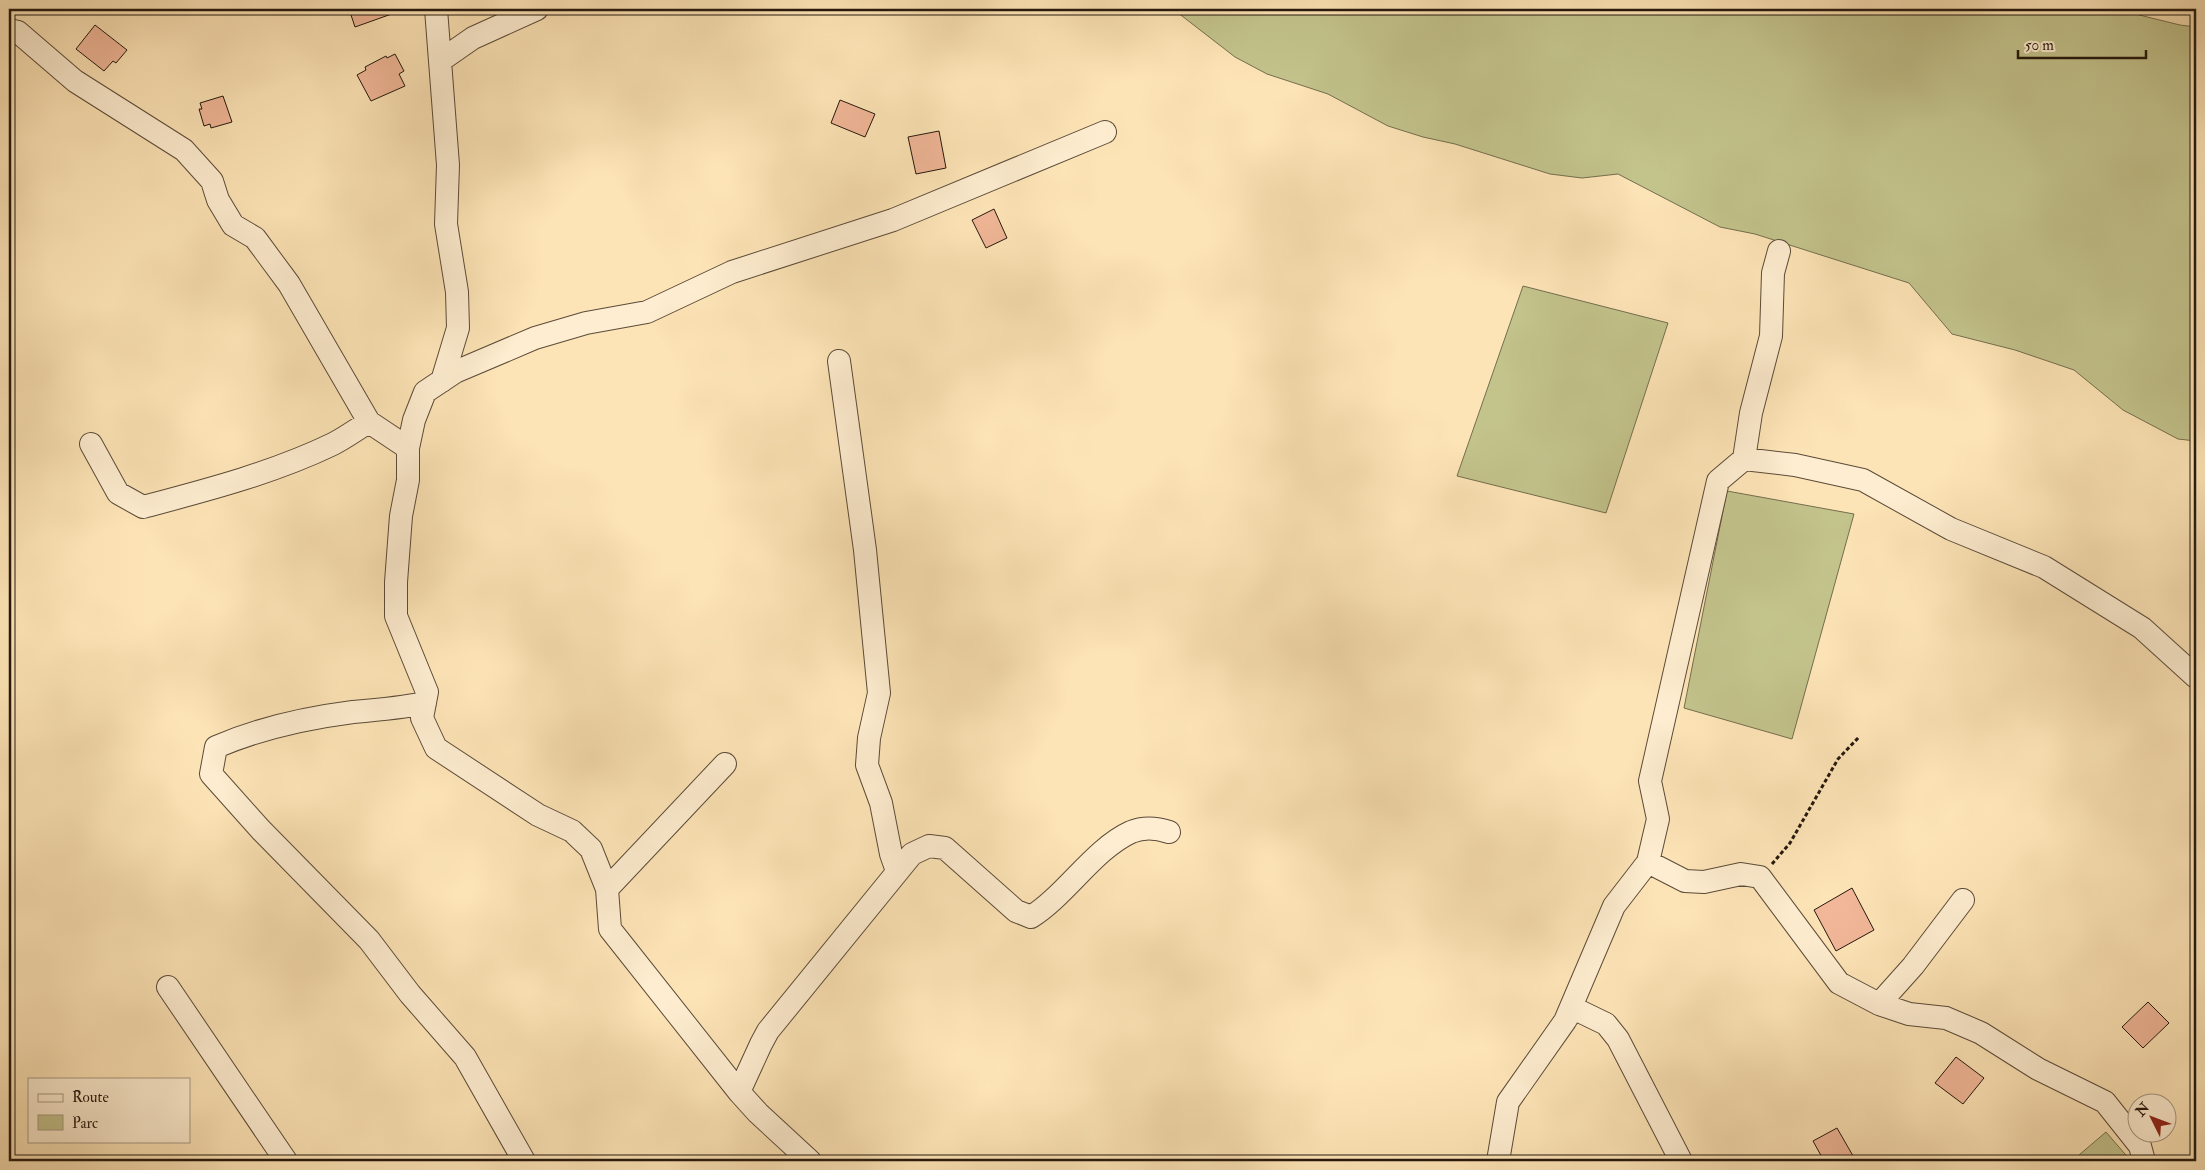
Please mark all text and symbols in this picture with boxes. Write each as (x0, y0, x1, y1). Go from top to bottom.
scale bar (2018, 28, 2145, 60)
text: 50 m (2025, 36, 2054, 55)
legend (28, 1078, 190, 1142)
text: Route (72, 1088, 109, 1107)
north arrow (2128, 1092, 2178, 1142)
text: N (2132, 1099, 2154, 1121)
text: Parc (72, 1114, 98, 1133)

